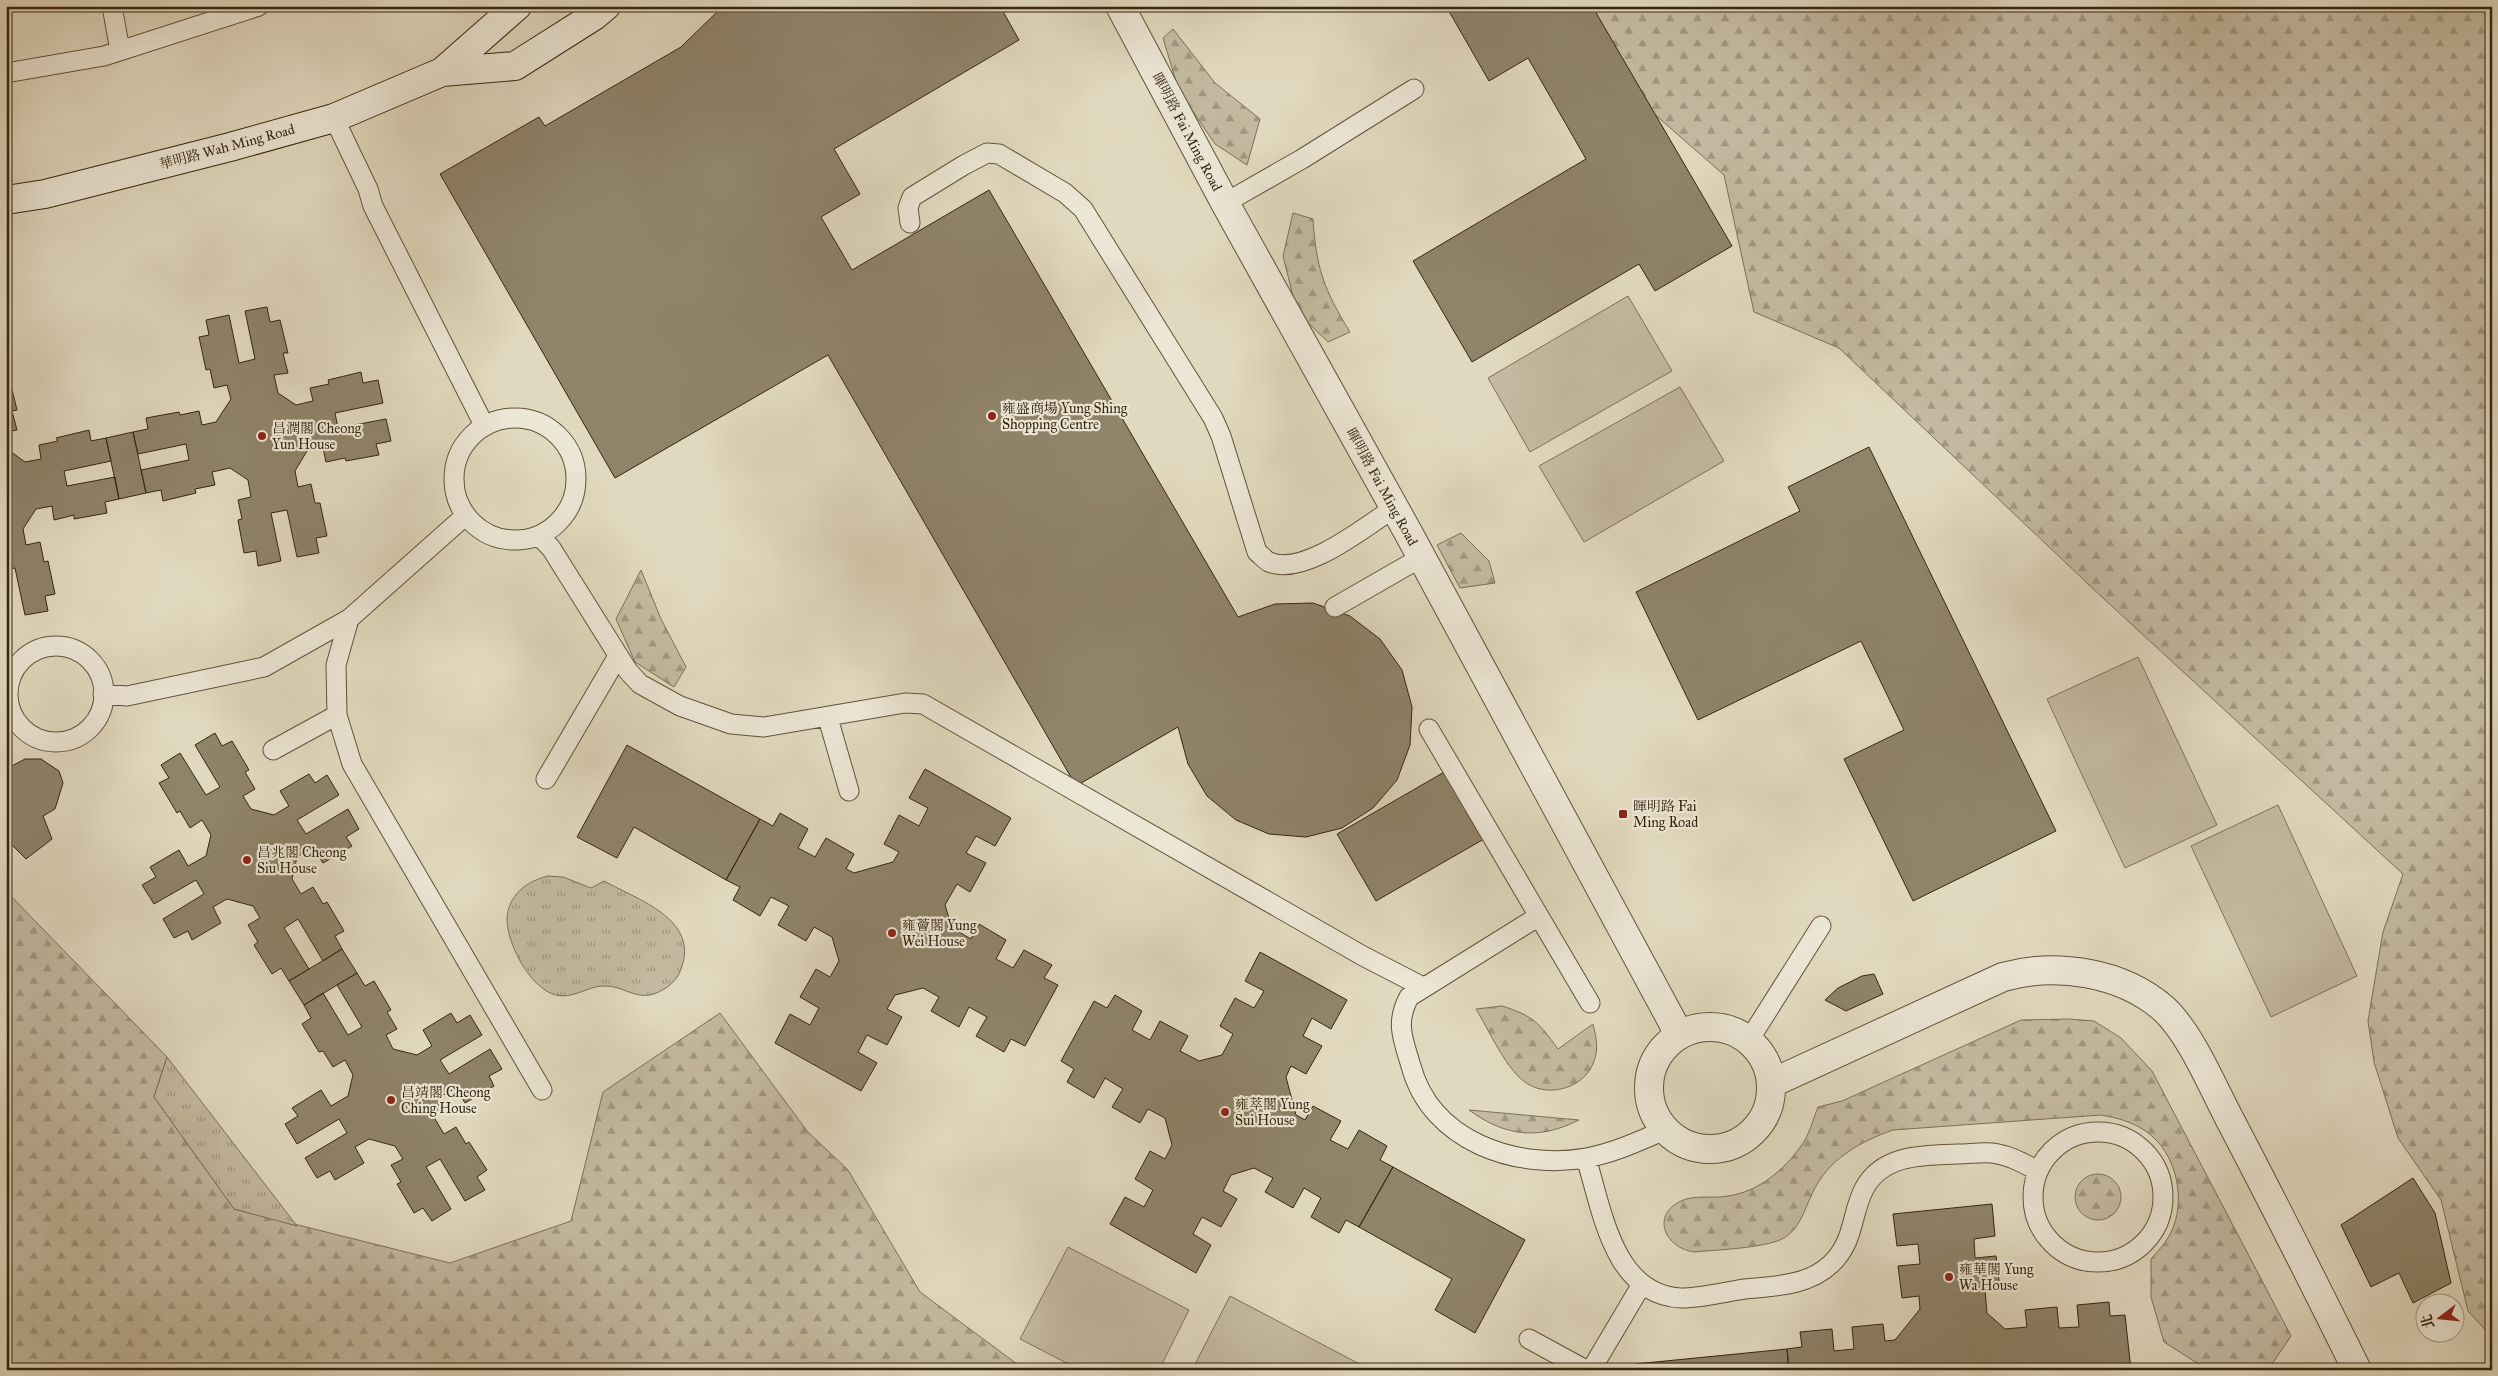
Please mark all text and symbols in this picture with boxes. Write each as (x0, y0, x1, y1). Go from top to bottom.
street label: 暉明路 Fai Ming Road (1149, 70, 1225, 194)
street label: 華明路 Wah Ming Road (157, 121, 297, 173)
place label: 雍盛商場 Yung Shing Shopping Centre (1002, 400, 1128, 433)
marker: 雍盛商場 Yung Shing Shopping Centre (986, 410, 998, 422)
place label: 昌潤閣 Cheong Yun House (272, 420, 362, 453)
street label: 暉明路 Fai Ming Road (1343, 425, 1421, 549)
marker: 昌潤閣 Cheong Yun House (256, 430, 268, 442)
place label: 暉明路 Fai Ming Road (1633, 798, 1698, 831)
marker: 暉明路 Fai Ming Road (1617, 808, 1629, 820)
place label: 昌兆閣 Cheong Siu House (257, 844, 347, 877)
marker: 昌兆閣 Cheong Siu House (241, 854, 253, 866)
place label: 雍薈閣 Yung Wei House (902, 917, 977, 950)
marker: 雍薈閣 Yung Wei House (886, 927, 898, 939)
place label: 昌靖閣 Cheong Ching House (401, 1084, 491, 1117)
marker: 昌靖閣 Cheong Ching House (385, 1094, 397, 1106)
place label: 雍萃閣 Yung Sui House (1235, 1096, 1310, 1129)
marker: 雍萃閣 Yung Sui House (1219, 1106, 1231, 1118)
place label: 雍華閣 Yung Wa House (1959, 1261, 2034, 1294)
marker: 雍華閣 Yung Wa House (1943, 1271, 1955, 1283)
north arrow (2416, 1294, 2466, 1344)
text: 北 (2418, 1312, 2438, 1331)

